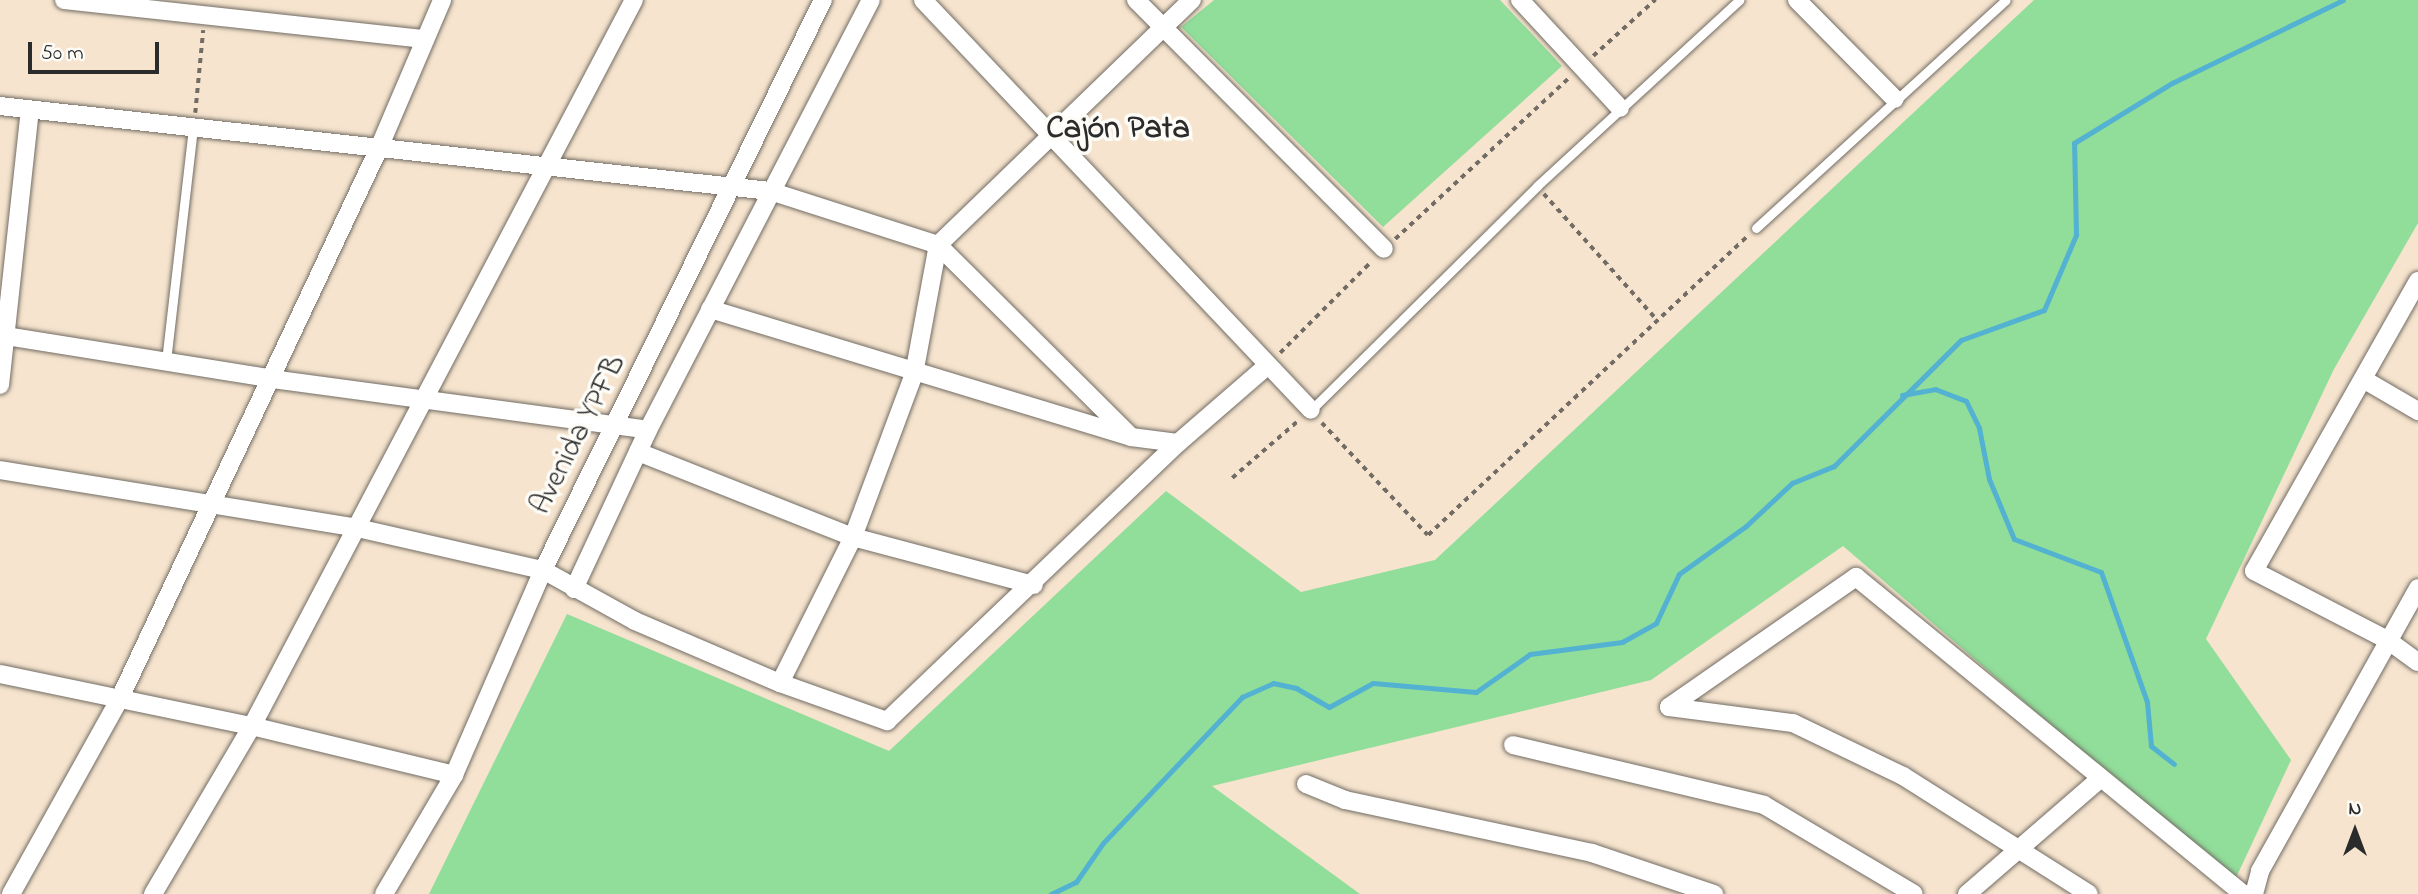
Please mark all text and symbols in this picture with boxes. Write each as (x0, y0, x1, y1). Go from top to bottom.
scale bar (32, 28, 163, 72)
text: 50 m (41, 39, 84, 69)
district label: Cajón Pata (1046, 111, 1190, 149)
street label: Avenida YPFB (523, 349, 635, 521)
north arrow (2320, 796, 2390, 866)
text: N (2349, 796, 2361, 823)

